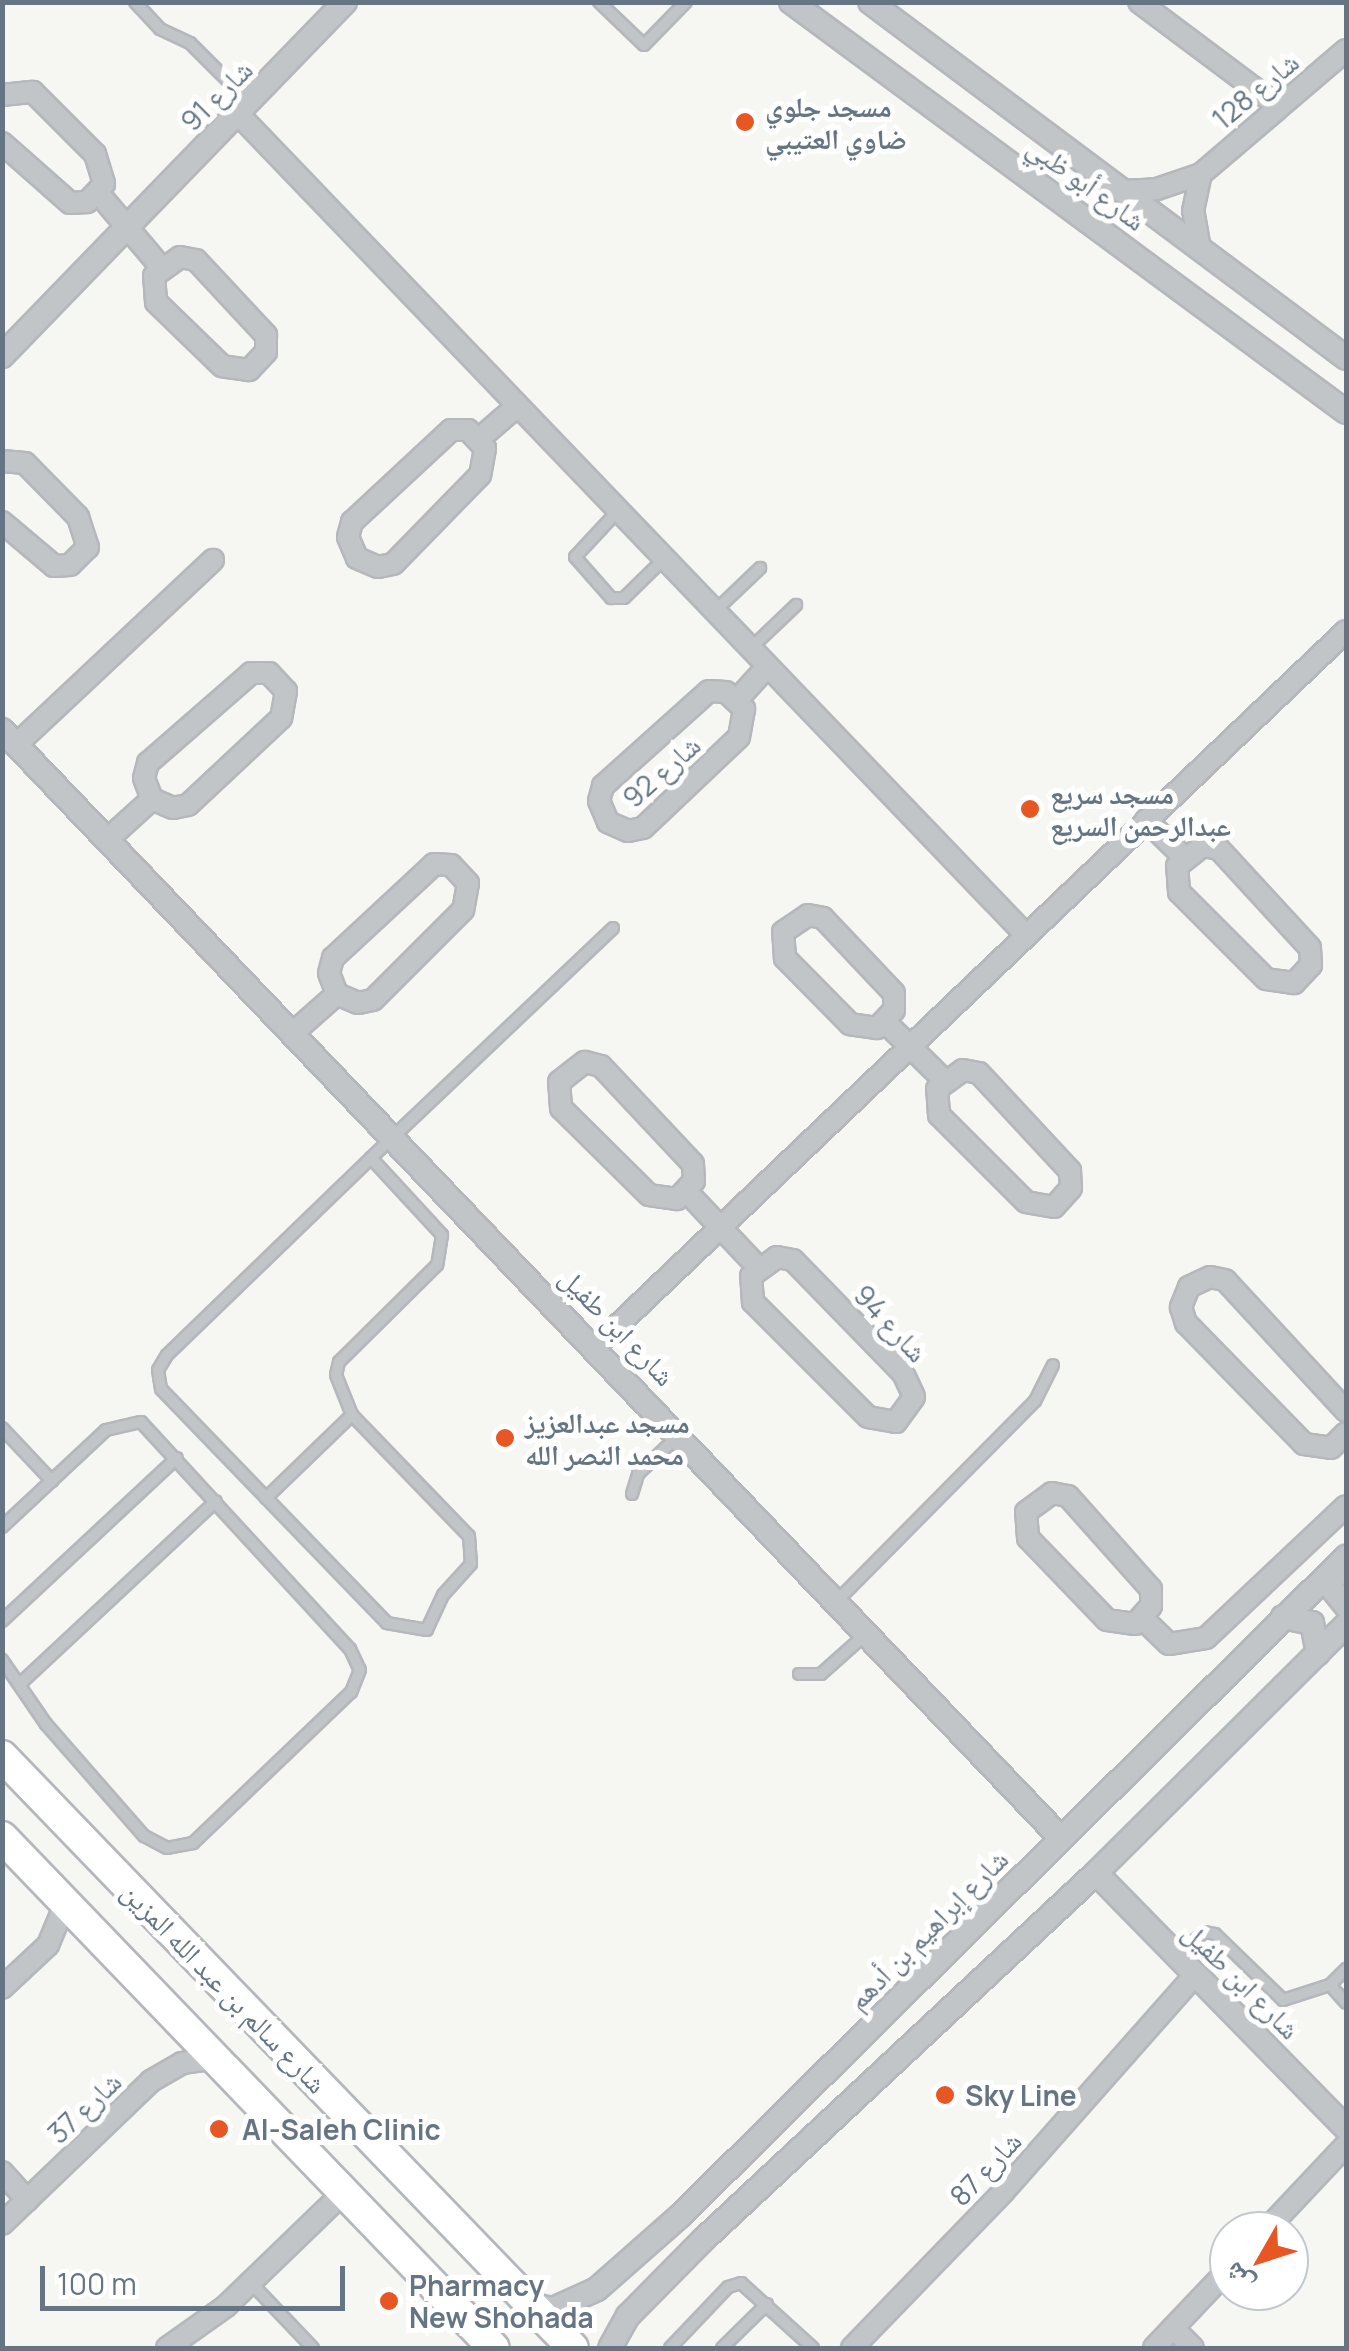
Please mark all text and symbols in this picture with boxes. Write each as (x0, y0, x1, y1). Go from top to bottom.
street label: شارع 128 (1205, 44, 1305, 136)
street label: شارع 91 (173, 52, 259, 138)
place label: مسجد جلوي ضاوي العتيبي (765, 89, 907, 155)
marker: مسجد جلوي ضاوي العتيبي (734, 111, 756, 133)
street label: شارع أبو ظبي (1021, 129, 1153, 237)
street label: شارع 92 (616, 728, 706, 814)
place label: مسجد سريع عبدالرحمن السريع (1050, 776, 1231, 842)
marker: مسجد سريع عبدالرحمن السريع (1019, 798, 1041, 820)
street label: شارع ابن طفيل (553, 1260, 683, 1392)
street label: شارع 94 (847, 1278, 935, 1368)
place label: مسجد عبدالعزيز محمد النصر الله (525, 1405, 690, 1471)
marker: مسجد عبدالعزيز محمد النصر الله (494, 1427, 516, 1449)
street label: شارع إبراهيم بن أدهم (840, 1842, 1014, 2016)
street label: شارع سالم بن عبد الله المزين (115, 1874, 335, 2100)
street label: شارع ابن طفيل (1177, 1915, 1307, 2045)
street label: شارع 37 (41, 2064, 127, 2150)
place label: Sky Line (965, 2078, 1077, 2112)
marker: Sky Line (934, 2084, 956, 2106)
place label: Al-Saleh Clinic (242, 2112, 441, 2146)
marker: Al-Saleh Clinic (206, 2116, 232, 2142)
street label: شارع 87 (942, 2124, 1028, 2212)
north arrow (1209, 2211, 1309, 2311)
scale bar (45, 2246, 350, 2308)
text: ش (1213, 2255, 1261, 2302)
text: 100 m (57, 2263, 137, 2304)
place label: Pharmacy New Shohada (409, 2268, 594, 2334)
marker: Pharmacy New Shohada (378, 2290, 400, 2312)

